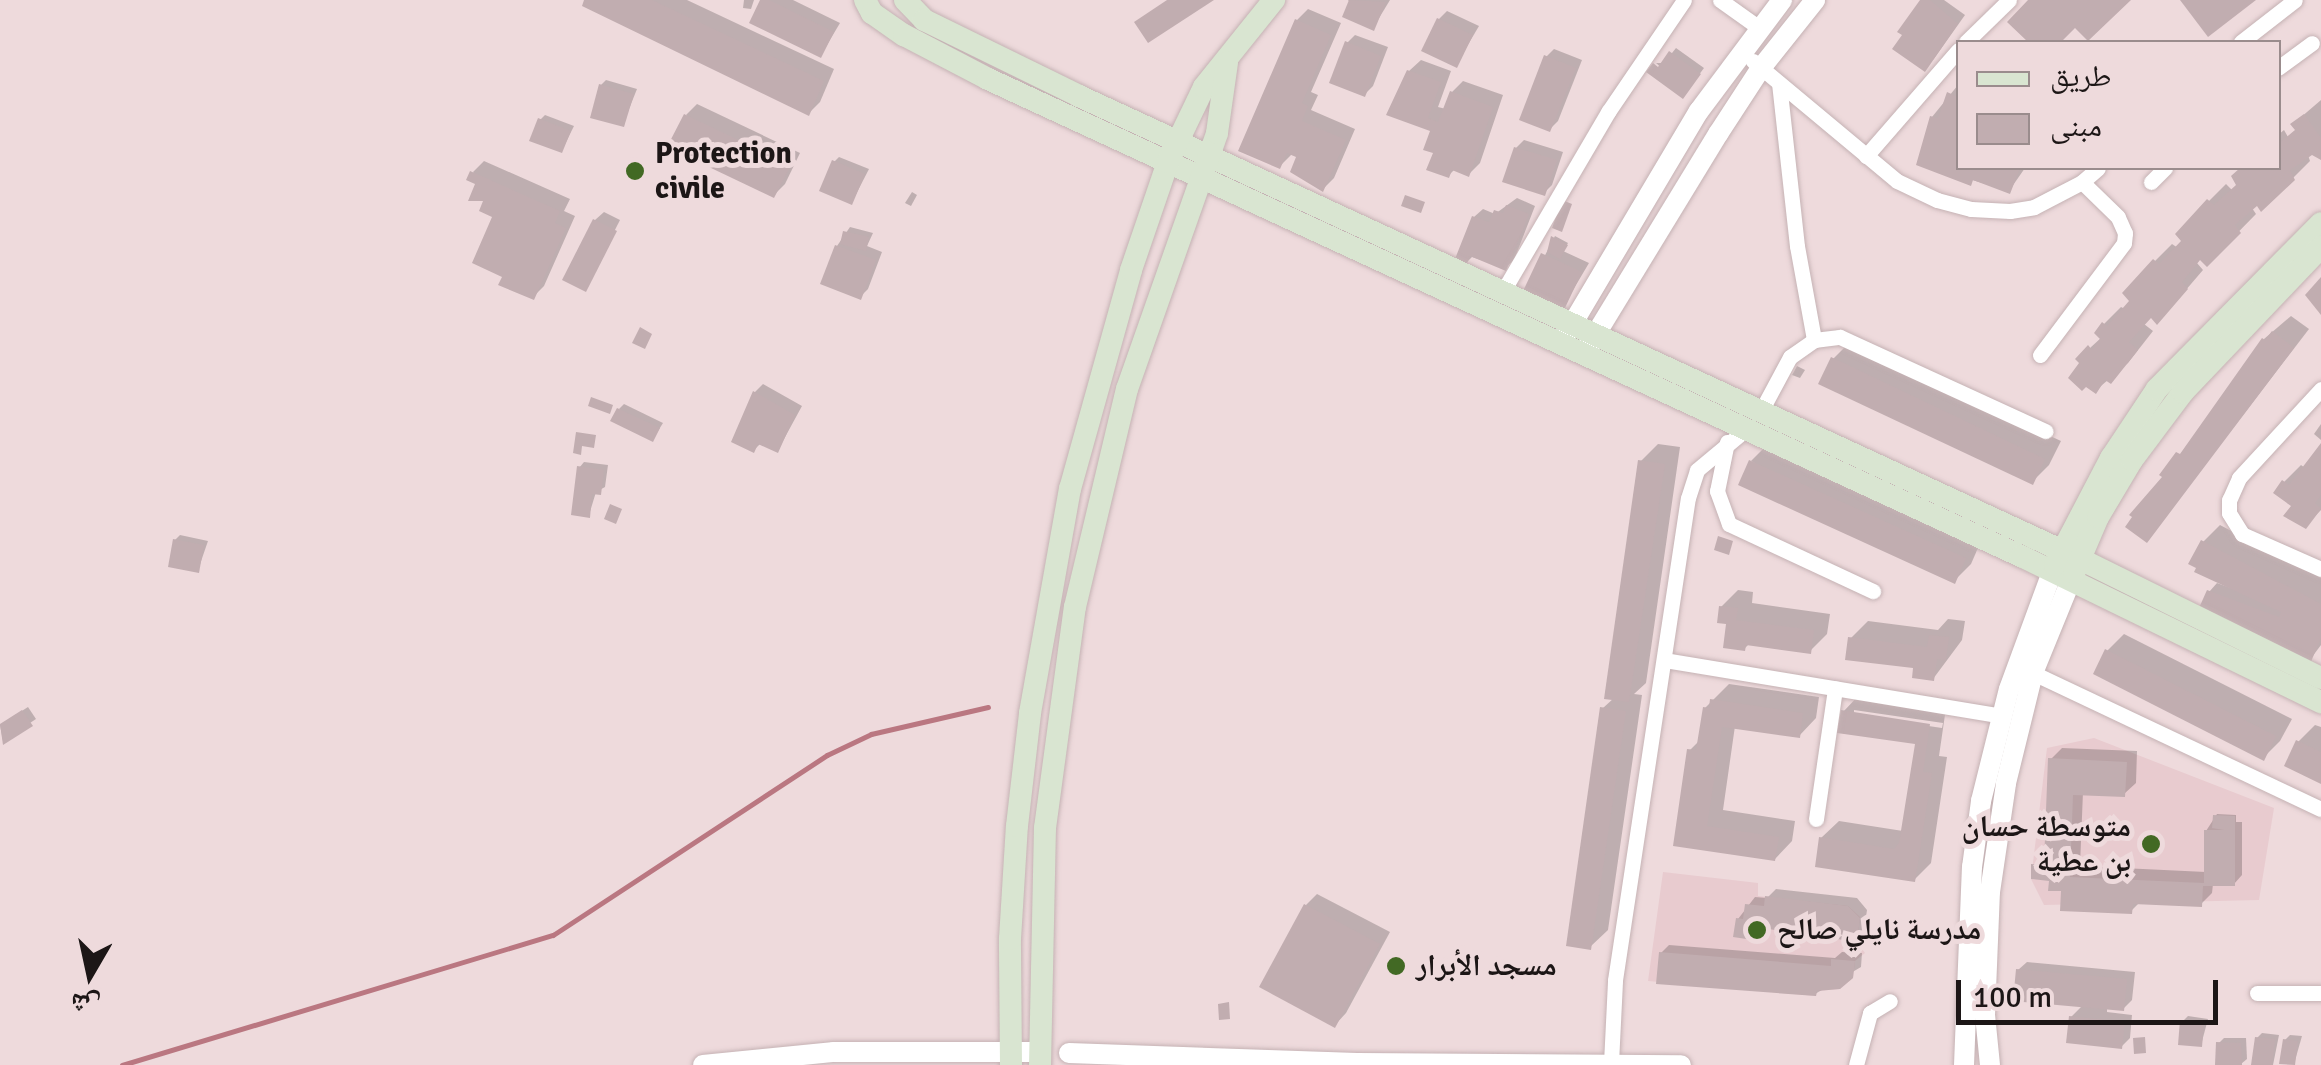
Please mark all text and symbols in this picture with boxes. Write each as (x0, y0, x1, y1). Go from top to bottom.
legend (1956, 40, 2281, 170)
text: طريق (2050, 58, 2111, 95)
text: مبنى (2050, 108, 2102, 145)
place label: Protection civile (655, 136, 792, 206)
marker: Protection civile (624, 160, 646, 182)
place label: متوسطة حسان بن عطية (1961, 809, 2131, 880)
marker: متوسطة حسان بن عطية (2140, 833, 2162, 855)
place label: مدرسة نايلي صالح (1777, 912, 1981, 948)
marker: مدرسة نايلي صالح (1746, 919, 1768, 941)
north arrow (40, 925, 140, 1025)
place label: مسجد الأبرار (1416, 948, 1557, 984)
marker: مسجد الأبرار (1385, 955, 1407, 977)
scale bar (1961, 960, 2224, 1022)
text: 100 m (1973, 979, 2052, 1016)
text: ش (68, 986, 103, 1024)

